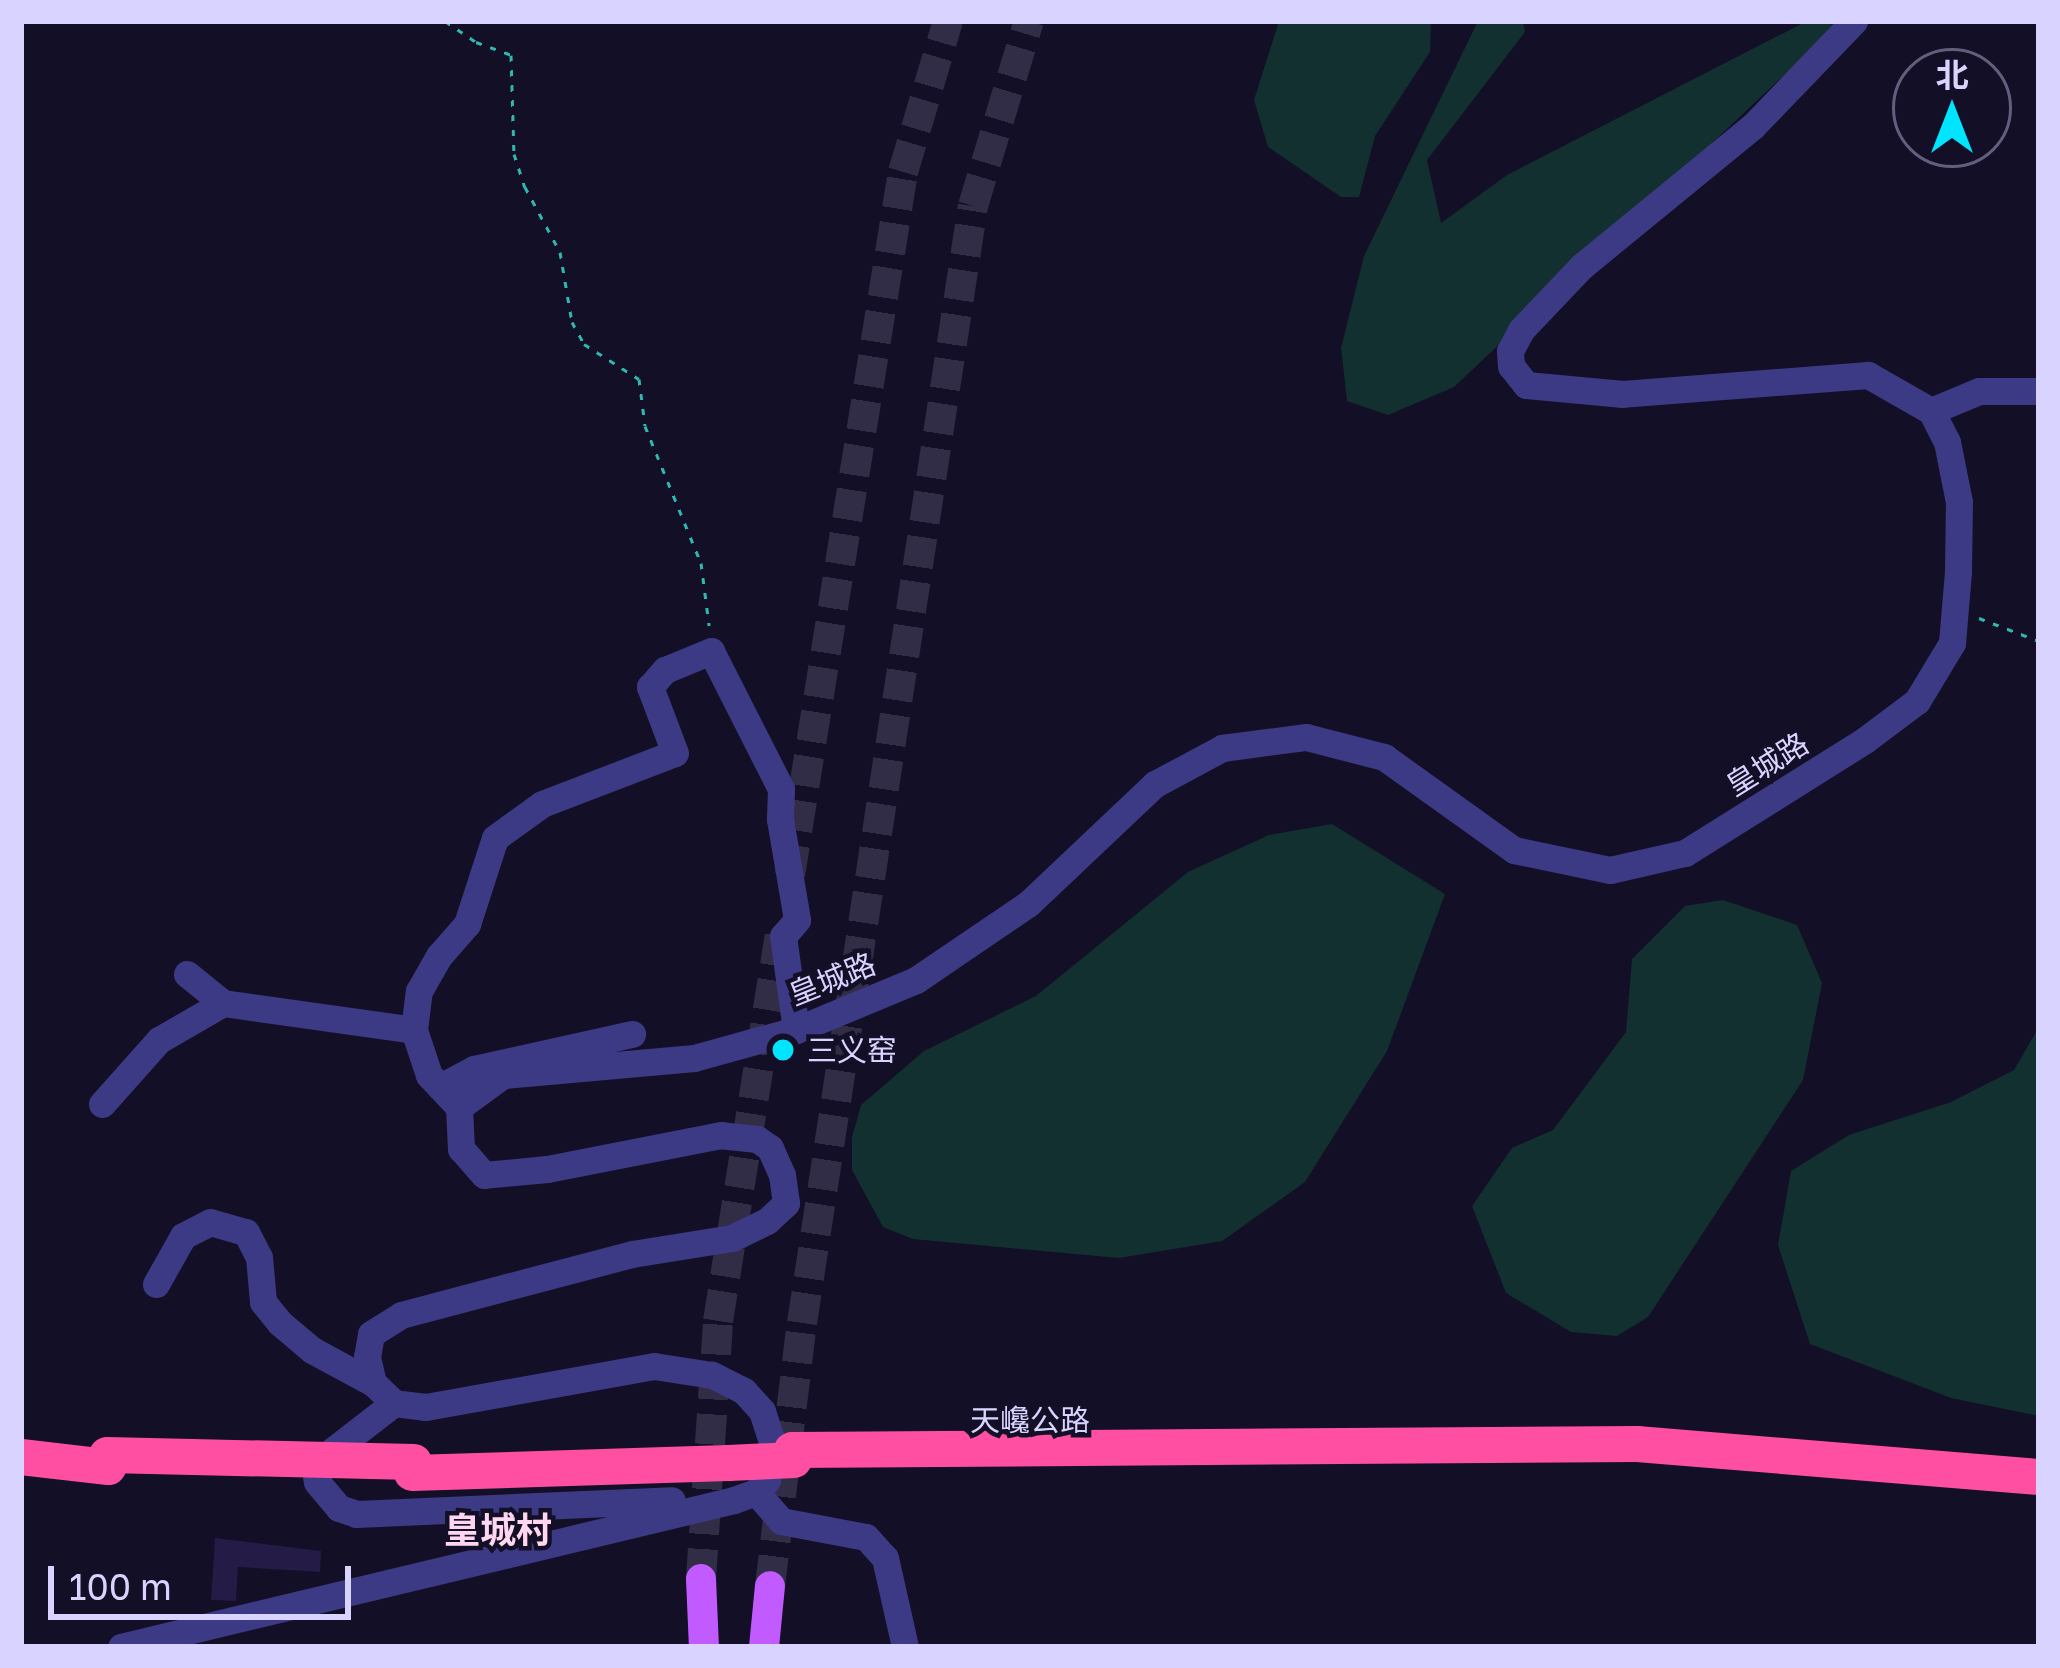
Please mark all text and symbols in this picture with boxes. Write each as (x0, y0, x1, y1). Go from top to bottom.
north arrow (1892, 48, 2012, 168)
text: 北 (1936, 55, 1969, 94)
street label: 皇城路 (1719, 725, 1815, 803)
street label: 皇城路 (784, 945, 880, 1013)
place label: 三义窑 (807, 1032, 897, 1068)
marker: 三义窑 (770, 1037, 796, 1063)
street label: 天巉公路 (970, 1402, 1090, 1438)
district label: 皇城村 (444, 1508, 552, 1552)
scale bar (54, 1542, 357, 1616)
text: 100 m (69, 1565, 172, 1608)

